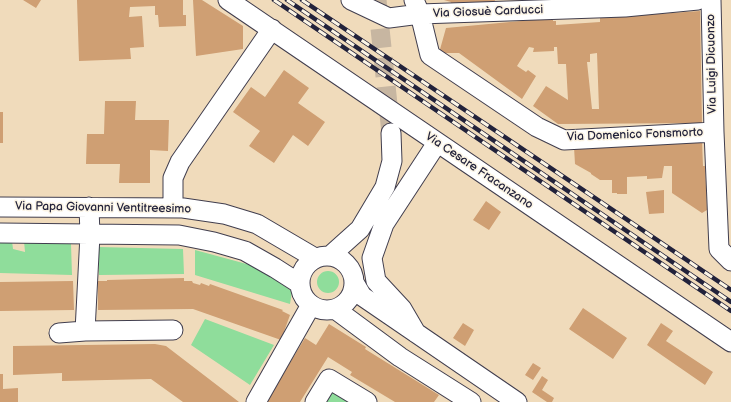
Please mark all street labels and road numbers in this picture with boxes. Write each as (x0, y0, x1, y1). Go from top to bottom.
street label: Via Giosuè Carducci (433, 3, 543, 21)
street label: Via Luigi Dicuonzo (704, 14, 720, 114)
street label: Via Domenico Fonsmorto (567, 125, 703, 145)
street label: Via Cesare Fracanzano (422, 130, 536, 212)
street label: Via Papa Giovanni Ventitreesimo (15, 199, 191, 217)

